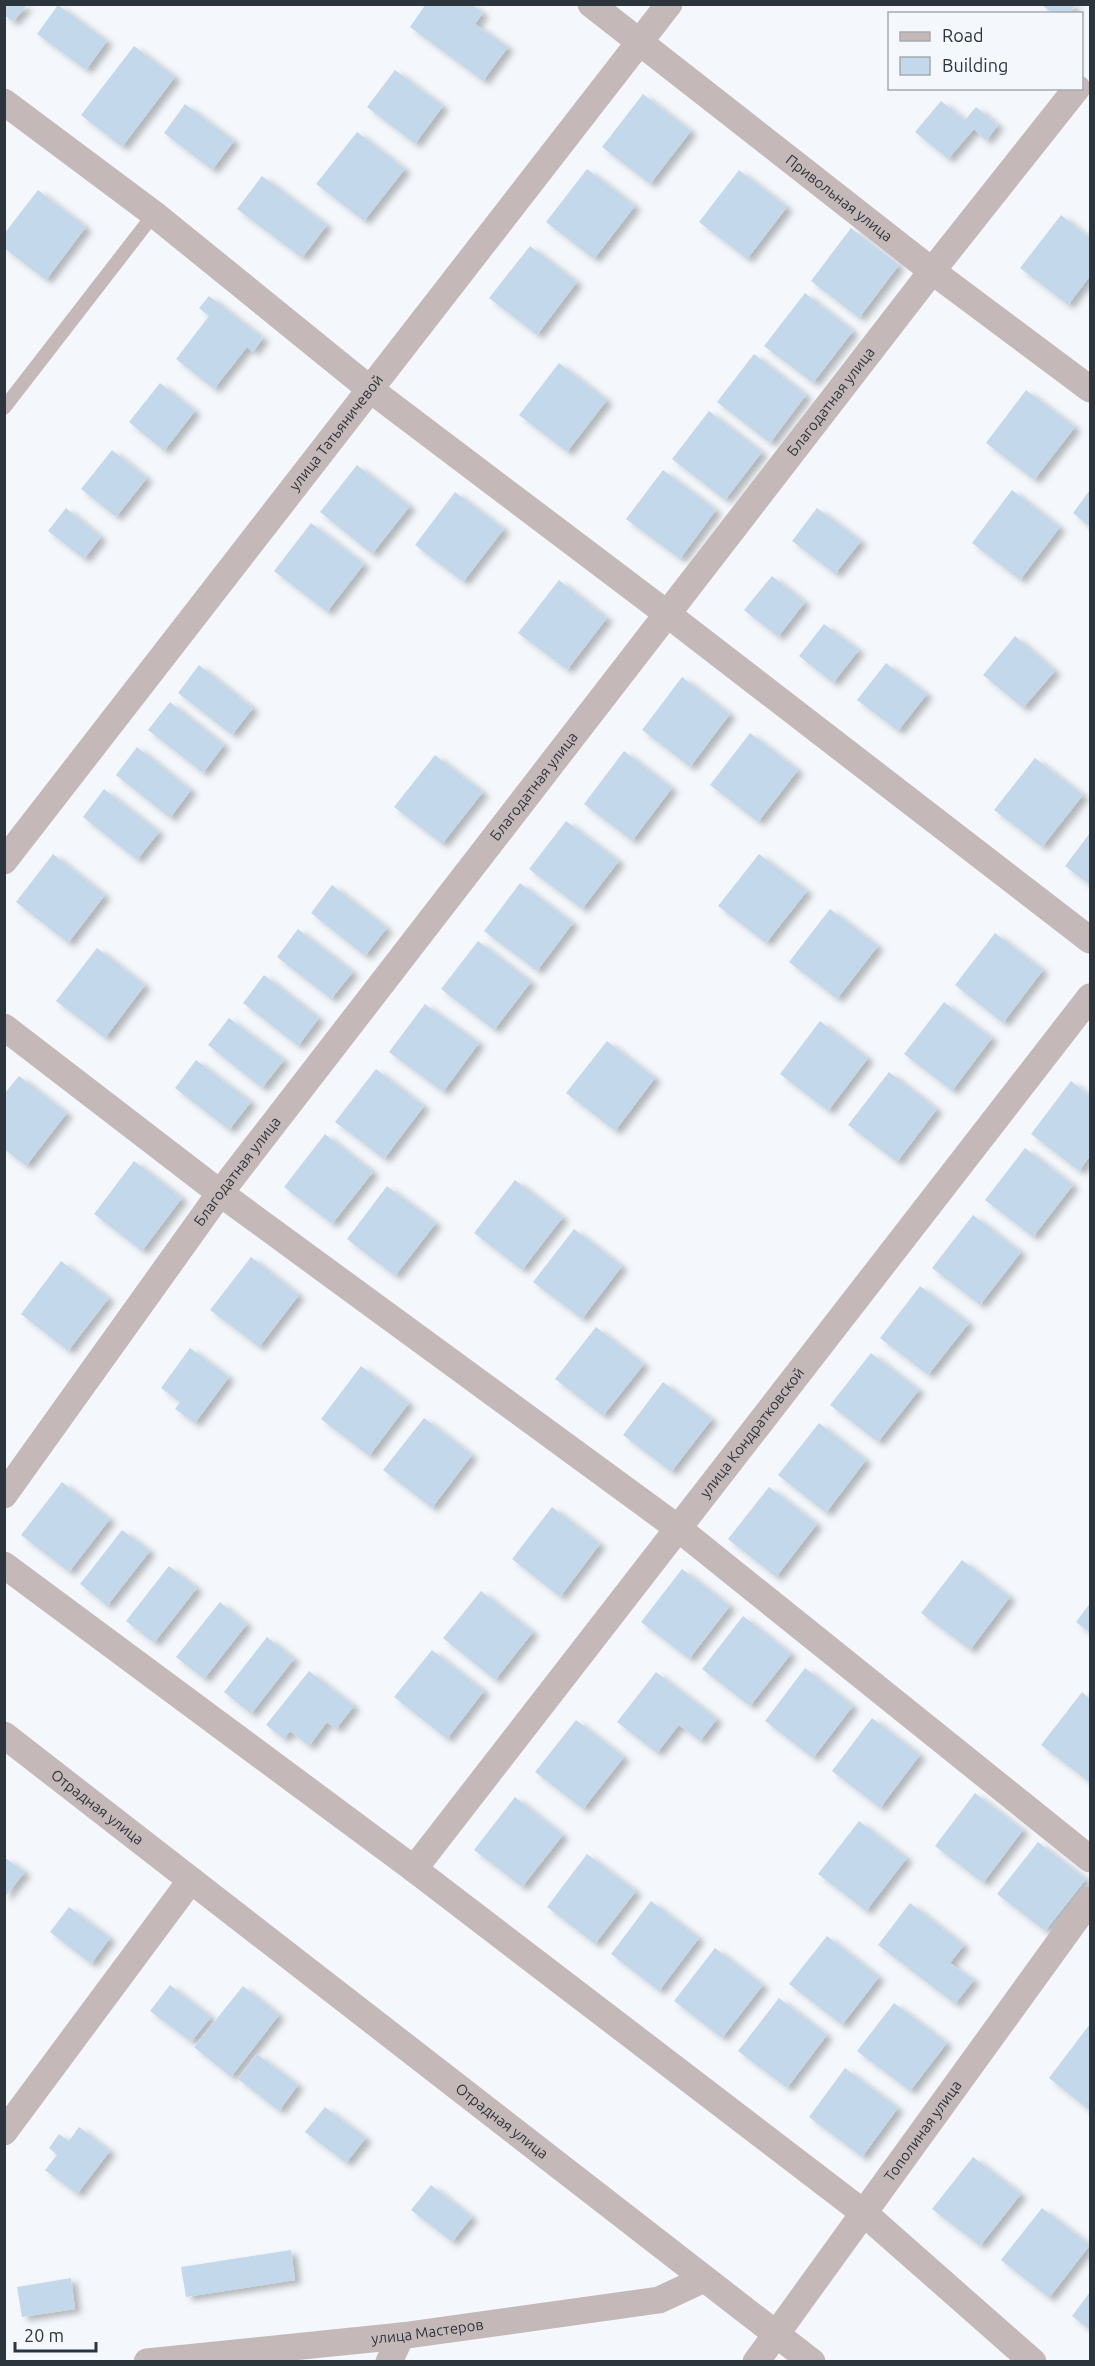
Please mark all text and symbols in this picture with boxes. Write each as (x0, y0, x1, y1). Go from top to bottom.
legend (888, 12, 1083, 90)
text: Road (942, 25, 984, 45)
text: Building (942, 55, 1008, 75)
street label: Привольная улица (783, 151, 896, 245)
street label: Благодатная улица (783, 344, 878, 459)
street label: улица Татьяничевой (286, 371, 386, 494)
street label: Благодатная улица (486, 728, 581, 844)
street label: Благодатная улица (190, 1113, 284, 1229)
street label: улица Кондратковской (696, 1364, 807, 1501)
street label: Отрадная улица (48, 1766, 147, 1848)
street label: Тополиная улица (880, 2077, 965, 2185)
street label: Отрадная улица (452, 2080, 552, 2162)
scale bar (15, 2315, 96, 2353)
street label: улица Мастеров (370, 2316, 485, 2347)
text: 20 m (24, 2325, 64, 2345)

